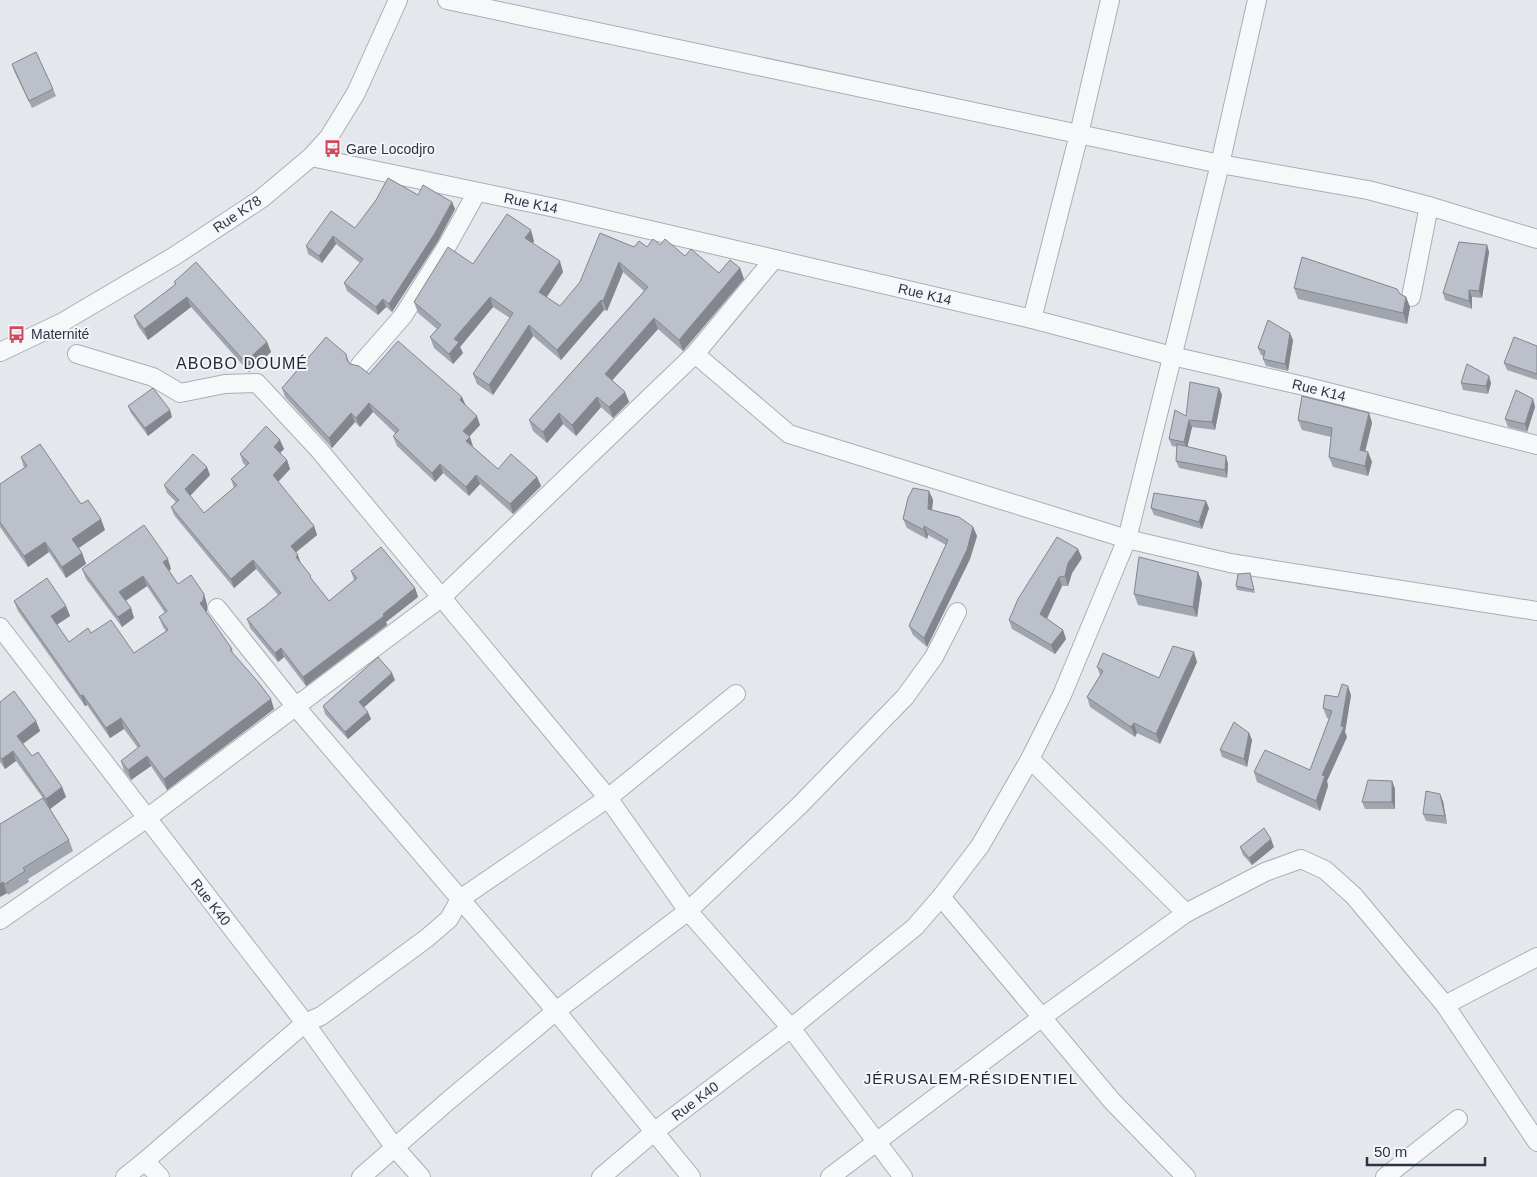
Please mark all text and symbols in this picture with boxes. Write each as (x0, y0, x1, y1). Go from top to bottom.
bus stop icon: Gare Locodjro (322, 139, 342, 159)
place label: Gare Locodjro (346, 141, 435, 157)
street label: Rue K14 (503, 190, 560, 217)
street label: Rue K78 (210, 192, 264, 236)
street label: Rue K14 (897, 280, 954, 308)
bus stop icon: Maternité (7, 324, 27, 344)
place label: Maternité (31, 326, 90, 342)
district label: ABOBO DOUMÉ (176, 354, 308, 372)
street label: Rue K14 (1291, 376, 1348, 404)
street label: Rue K40 (188, 876, 234, 929)
district label: JÉRUSALEM-RÉSIDENTIEL (864, 1070, 1078, 1087)
street label: Rue K40 (668, 1078, 722, 1124)
scale bar (1367, 1134, 1484, 1166)
text: 50 m (1374, 1143, 1407, 1160)

